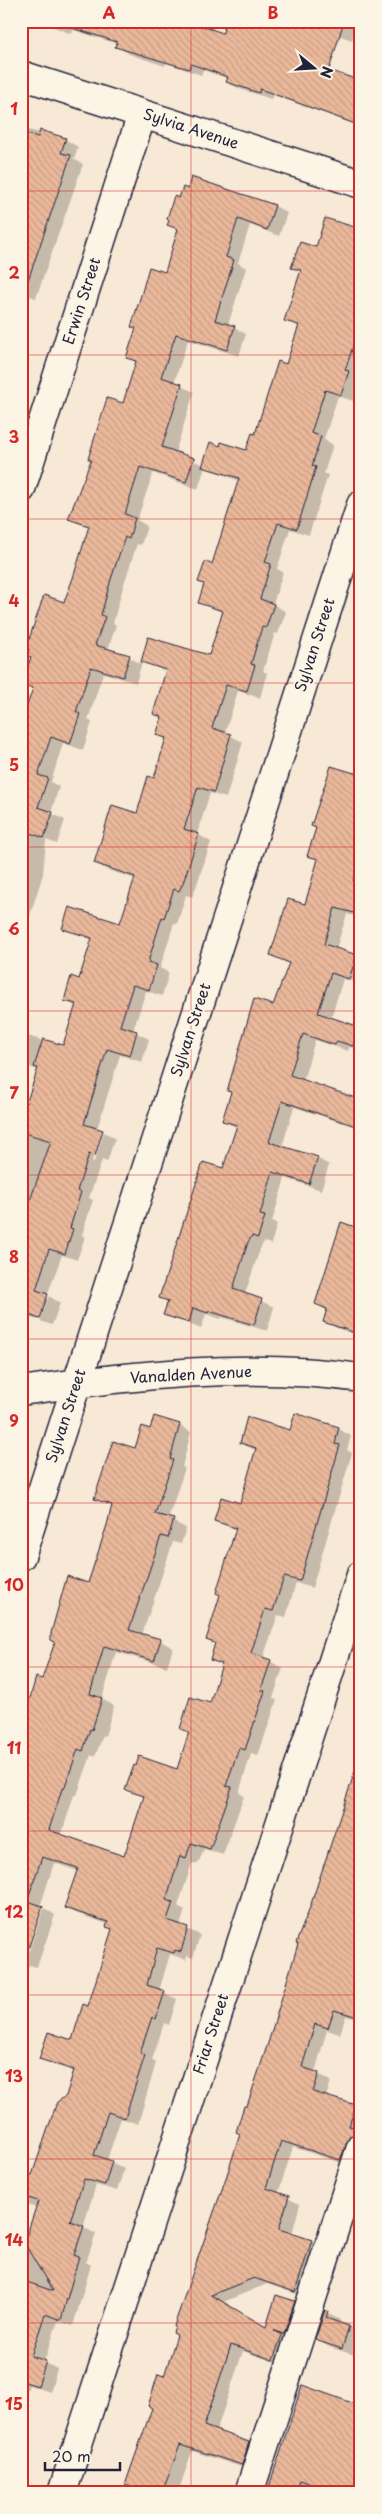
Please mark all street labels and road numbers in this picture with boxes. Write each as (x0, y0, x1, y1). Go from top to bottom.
street label: Sylvia Avenue (141, 101, 242, 154)
street label: Erwin Street (56, 254, 105, 347)
street label: Sylvan Street (288, 595, 340, 694)
street label: Sylvan Street (164, 980, 216, 1079)
street label: Vanalden Avenue (129, 1359, 253, 1388)
street label: Sylvan Street (39, 1366, 91, 1465)
street label: Friar Street (186, 1990, 233, 2077)

